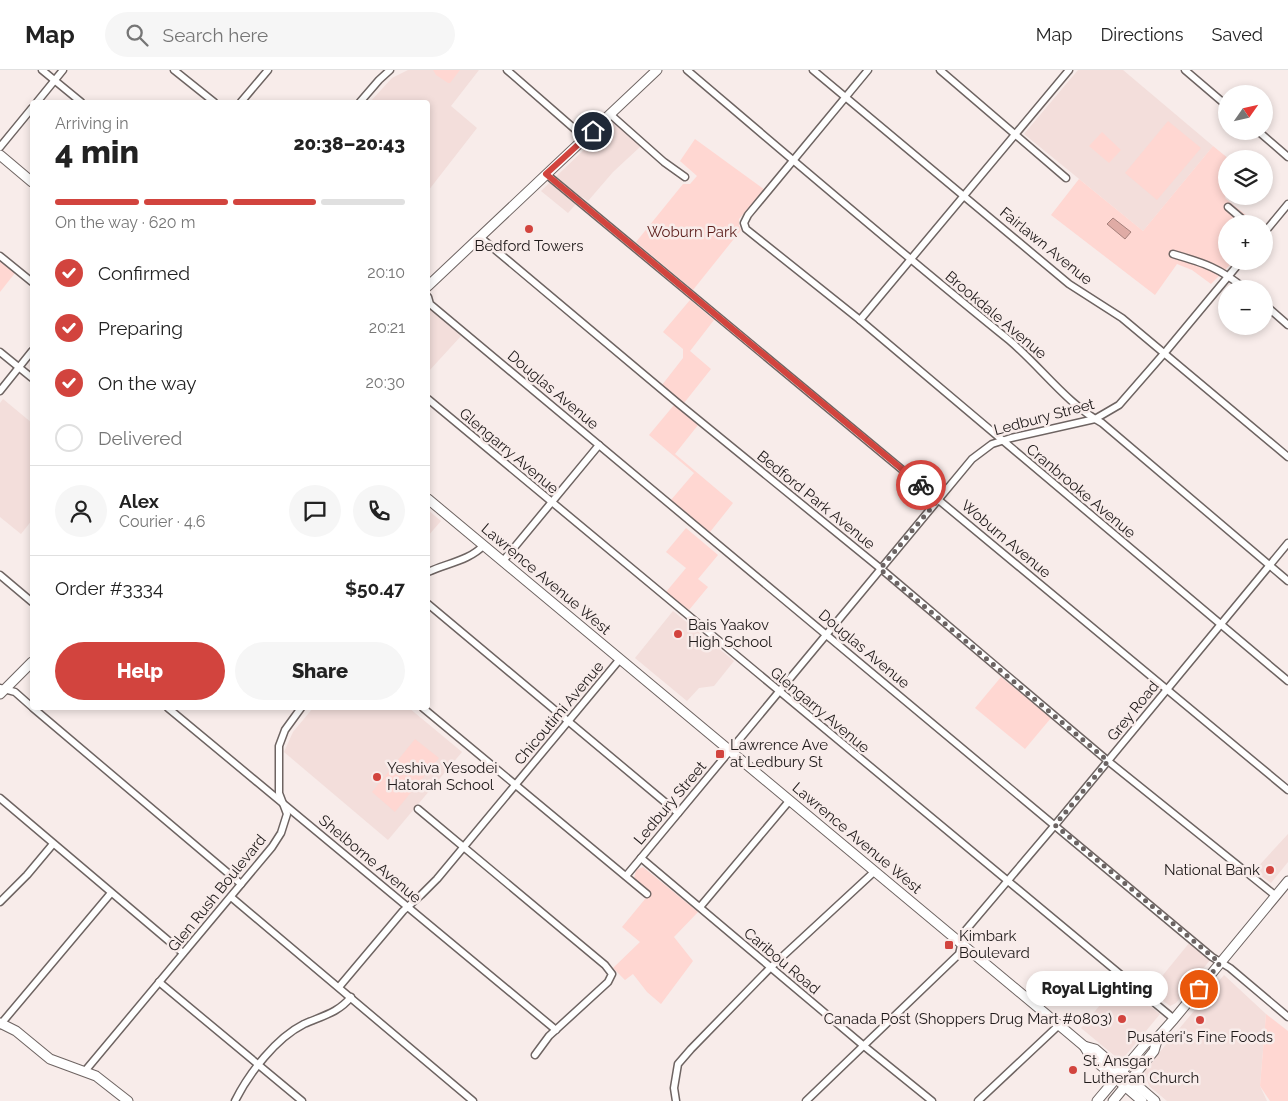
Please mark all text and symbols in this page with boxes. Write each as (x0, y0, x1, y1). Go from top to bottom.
search box (105, 12, 455, 57)
text: Map (25, 20, 75, 49)
icon: search (123, 21, 151, 49)
text: Search here (163, 24, 268, 46)
text: Map (1036, 24, 1072, 45)
text: Directions (1100, 24, 1184, 45)
text: Saved (1212, 24, 1263, 45)
north arrow (1218, 85, 1272, 140)
map controls (1218, 85, 1273, 335)
pin (572, 110, 614, 152)
text: Arriving in (55, 114, 129, 133)
icon: home (579, 117, 607, 145)
text: 20:38–20:43 (293, 132, 405, 154)
text: 4 min (55, 133, 139, 170)
button: layers (1218, 150, 1273, 205)
street label: Fairlawn Avenue (996, 203, 1096, 289)
text: On the way · 620 m (55, 213, 195, 232)
button: + (1218, 215, 1273, 270)
marker: Bedford Towers (523, 223, 535, 235)
park label: Woburn Park (647, 223, 737, 241)
place label: Bedford Towers (475, 237, 583, 255)
icon: check (55, 259, 83, 287)
text: Confirmed (98, 262, 190, 284)
text: 20:10 (367, 263, 405, 282)
street label: Brookdale Avenue (942, 267, 1051, 363)
button: − (1218, 280, 1273, 335)
icon: check (55, 314, 83, 342)
text: Preparing (98, 317, 183, 339)
text: 20:21 (369, 318, 405, 337)
street label: Douglas Avenue (504, 347, 602, 433)
icon: check (55, 369, 83, 397)
text: On the way (98, 372, 197, 394)
text: 20:30 (366, 373, 405, 392)
street label: Ledbury Street (992, 395, 1096, 439)
street label: Glengarry Avenue (456, 404, 562, 498)
text: Delivered (98, 427, 182, 449)
street label: Cranbrooke Avenue (1023, 440, 1139, 542)
street label: Bedford Park Avenue (753, 447, 879, 553)
courier (896, 460, 946, 510)
icon: bike (907, 471, 935, 499)
button: person (55, 485, 107, 537)
button: chat (289, 485, 341, 537)
button: phone (353, 485, 405, 537)
text: Alex (119, 490, 159, 512)
street label: Woburn Avenue (957, 496, 1055, 582)
text: Courier · 4.6 (119, 512, 205, 531)
street label: Lawrence Avenue West (478, 520, 614, 638)
text: Order #3334 (55, 577, 163, 599)
text: $50.47 (345, 577, 405, 599)
street label: Douglas Avenue (815, 606, 913, 692)
place label: Bais Yaakov High School (688, 616, 773, 651)
marker: Bais Yaakov High School (672, 628, 684, 640)
button: Help (55, 642, 225, 700)
button: Share (235, 642, 405, 700)
street label: Chicoutimi Avenue (510, 657, 608, 768)
street label: Glengarry Avenue (767, 663, 873, 757)
street label: Grey Road (1103, 677, 1163, 745)
place label: Lawrence Ave at Ledbury St (730, 736, 828, 771)
marker: Lawrence Ave at Ledbury St (714, 748, 726, 760)
street label: Ledbury Street (630, 758, 710, 848)
place label: Yeshiva Yesodei Hatorah School (387, 759, 498, 794)
marker: Yeshiva Yesodei Hatorah School (371, 771, 383, 783)
street label: Lawrence Avenue West (789, 779, 925, 897)
street label: Shelborne Avenue (315, 811, 425, 907)
street label: Glen Rush Boulevard (164, 831, 270, 955)
place label: National Bank (1164, 861, 1260, 879)
marker: National Bank (1264, 864, 1276, 876)
street label: Caribou Road (740, 924, 824, 998)
place label: Kimbark Boulevard (959, 927, 1030, 962)
marker: Kimbark Boulevard (943, 939, 955, 951)
pin (1178, 968, 1220, 1010)
callout: Royal Lighting (1026, 972, 1169, 1006)
icon: bag (1185, 975, 1213, 1003)
text: Royal Lighting (1041, 979, 1153, 998)
place label: Canada Post (Shoppers Drug Mart #0803) (824, 1010, 1112, 1028)
marker: Canada Post (Shoppers Drug Mart #0803) (1116, 1013, 1128, 1025)
marker: Pusateri's Fine Foods (1194, 1014, 1206, 1026)
place label: Pusateri's Fine Foods (1127, 1028, 1273, 1046)
place label: St. Ansgar Lutheran Church (1083, 1052, 1199, 1087)
marker: St. Ansgar Lutheran Church (1067, 1064, 1079, 1076)

